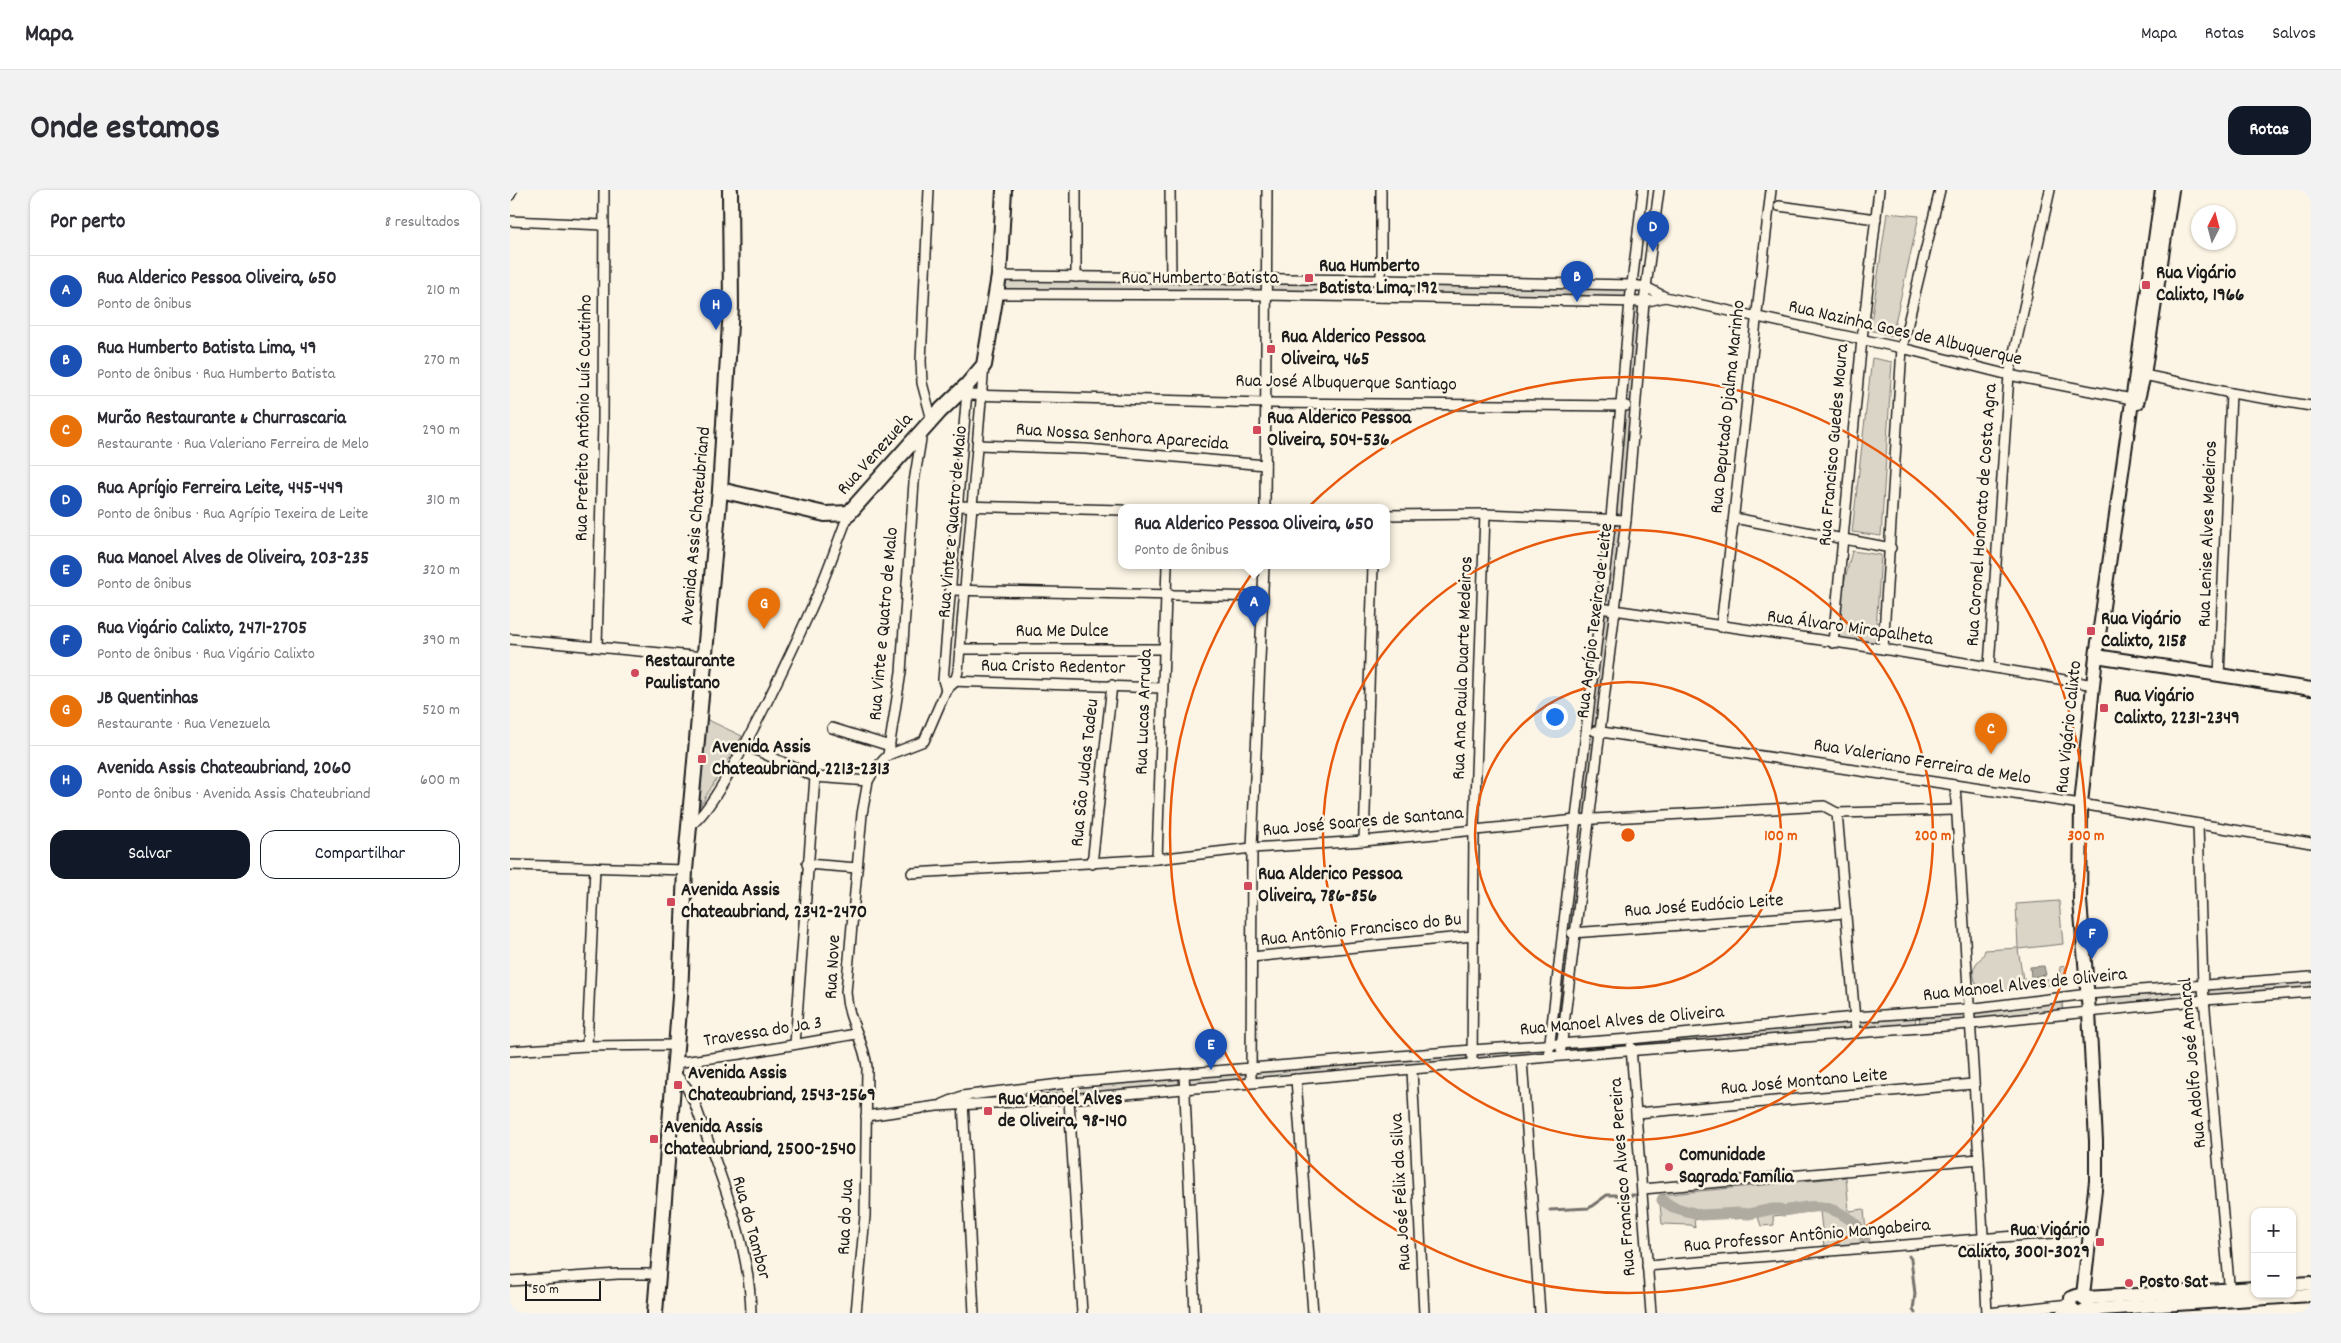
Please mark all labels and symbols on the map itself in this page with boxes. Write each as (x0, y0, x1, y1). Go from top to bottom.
north arrow (2191, 205, 2236, 250)
pin: D (1637, 211, 1669, 252)
place label: Rua Humberto Batista Lima, 192 (1319, 254, 1438, 303)
pin: B (1561, 261, 1593, 302)
place label: Rua Vigário Calixto, 1966 (2156, 261, 2244, 310)
street label: Rua Humberto Batista (1121, 266, 1280, 293)
marker: Rua Humberto Batista Lima, 192 (1303, 272, 1315, 284)
marker: Rua Vigário Calixto, 1966 (2140, 279, 2152, 291)
pin: H (700, 289, 732, 330)
street label: Rua Prefeito Antônio Luís Coutinho (569, 294, 601, 542)
street label: Rua Nazinha Goes de Albuquerque (1785, 294, 2025, 374)
street label: Rua Deputado Djalma Marinho (1704, 299, 1754, 515)
place label: Rua Alderico Pessoa Oliveira, 465 (1281, 325, 1426, 374)
street label: Rua Francisco Guedes Moura (1813, 342, 1857, 547)
marker: Rua Alderico Pessoa Oliveira, 465 (1265, 343, 1277, 355)
street label: Rua José Albuquerque Santiago (1235, 369, 1457, 399)
street label: Rua Coronel Honorato de Costa Agra (1960, 381, 2006, 647)
place label: Rua Alderico Pessoa Oliveira, 504-536 (1267, 406, 1412, 455)
street label: Rua Venezuela (832, 407, 921, 502)
street label: Rua Nossa Senhora Aparecida (1015, 417, 1230, 459)
marker: Rua Alderico Pessoa Oliveira, 504-536 (1251, 424, 1263, 436)
street label: Rua Vinte e Quatro de Maio (932, 425, 976, 619)
street label: Avenida Assis Chateubriand (675, 426, 719, 626)
street label: Rua Lenise Alves Medeiros (2192, 440, 2226, 628)
street label: Rua Agrípio Texeira de Leite (1571, 522, 1621, 720)
street label: Rua Vinte e Quatro de Malo (863, 526, 907, 722)
street label: Rua Ana Paula Duarte Medeiros (1447, 556, 1481, 780)
pin: A (1238, 586, 1270, 627)
pin: G (748, 588, 780, 629)
street label: Rua Álvaro Mirapalheta (1765, 604, 1936, 654)
place label: Rua Vigário Calixto, 2158 (2101, 607, 2187, 656)
street label: Rua Me Dulce (1015, 619, 1109, 646)
marker: Rua Vigário Calixto, 2158 (2085, 625, 2097, 637)
street label: Rua Lucas Arruda (1129, 647, 1161, 775)
place label: Restaurante Paulistano (645, 649, 735, 698)
street label: Rua Cristo Redentor (980, 653, 1126, 683)
street label: Rua Vigário Calixto (2050, 659, 2090, 795)
marker: Restaurante Paulistano (629, 667, 641, 679)
place label: Rua Vigário Calixto, 2231-2349 (2114, 684, 2240, 733)
street label: Rua São Judas Tadeu (1065, 698, 1107, 848)
marker: Rua Vigário Calixto, 2231-2349 (2098, 702, 2110, 714)
your location (1542, 704, 1568, 730)
pin: C (1975, 713, 2007, 754)
street label: Rua Valeriano Ferreira de Melo (1811, 732, 2033, 794)
place label: Avenida Assis Chateaubriand, 2213-2313 (712, 735, 890, 784)
marker: Avenida Assis Chateaubriand, 2213-2313 (696, 753, 708, 765)
street label: Rua José Soares de Santana (1261, 801, 1466, 845)
centre of rings (1619, 826, 1637, 844)
text: 100 m (1764, 826, 1798, 848)
text: 200 m (1915, 826, 1951, 848)
text: 300 m (2068, 826, 2104, 848)
place label: Rua Alderico Pessoa Oliveira, 786-856 (1258, 862, 1403, 911)
place label: Avenida Assis Chateaubriand, 2342-2470 (681, 878, 867, 927)
marker: Rua Alderico Pessoa Oliveira, 786-856 (1242, 880, 1254, 892)
street label: Rua José Eudócio Leite (1623, 888, 1785, 926)
marker: Avenida Assis Chateaubriand, 2342-2470 (665, 896, 677, 908)
street label: Rua Antônio Francisco do Bu (1259, 907, 1463, 955)
pin: F (2076, 918, 2108, 959)
street label: Rua Nove (819, 934, 849, 1000)
street label: Rua Manoel Alves de Oliveira (1922, 962, 2129, 1010)
street label: Rua Adolfo José Amaral (2173, 976, 2215, 1149)
street label: Rua Manoel Alves de Oliveira (1519, 1000, 1726, 1044)
street label: Travessa do Ja 3 (702, 1010, 824, 1056)
pin: E (1195, 1029, 1227, 1070)
place label: Avenida Assis Chateaubriand, 2543-2569 (688, 1061, 876, 1110)
street label: Rua José Montano Leite (1719, 1062, 1889, 1104)
street label: Rua Francisco Alves Pereira (1604, 1076, 1644, 1277)
marker: Avenida Assis Chateaubriand, 2543-2569 (672, 1079, 684, 1091)
place label: Rua Manoel Alves de Oliveira, 98-140 (998, 1087, 1127, 1136)
marker: Rua Manoel Alves de Oliveira, 98-140 (982, 1105, 994, 1117)
street label: Rua José Félix da Silva (1384, 1111, 1420, 1272)
place label: Avenida Assis Chateaubriand, 2500-2540 (664, 1115, 856, 1164)
marker: Avenida Assis Chateaubriand, 2500-2540 (648, 1133, 660, 1145)
place label: Comunidade Sagrada Família (1679, 1143, 1795, 1192)
marker: Comunidade Sagrada Família (1663, 1161, 1675, 1173)
street label: Rua do Tambor (723, 1173, 777, 1283)
street label: Rua do Jua (832, 1177, 863, 1256)
street label: Rua Professor Antônio Mangabeira (1683, 1213, 1933, 1261)
place label: Rua Vigário Calixto, 3001-3029 (1958, 1218, 2091, 1267)
marker: Rua Vigário Calixto, 3001-3029 (2094, 1236, 2106, 1248)
place label: Posto Sat (2139, 1270, 2208, 1297)
marker: Posto Sat (2123, 1277, 2135, 1289)
scale bar (525, 1278, 601, 1301)

